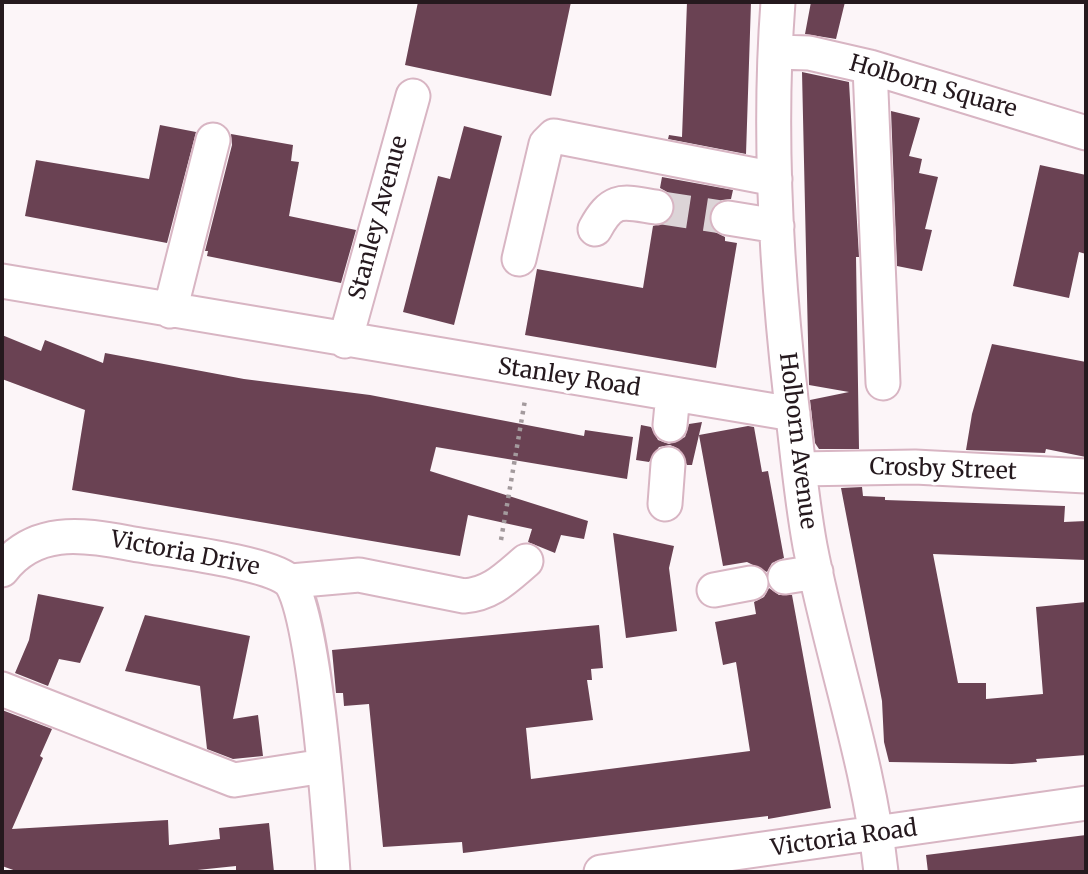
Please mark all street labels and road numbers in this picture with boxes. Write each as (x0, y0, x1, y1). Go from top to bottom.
street label: Holborn Square (846, 50, 1020, 124)
street label: Stanley Avenue (344, 133, 414, 303)
street label: Holborn Avenue (772, 351, 822, 531)
street label: Stanley Road (496, 353, 642, 403)
street label: Crosby Street (869, 454, 1017, 486)
street label: Victoria Drive (108, 526, 262, 582)
street label: Victoria Road (769, 815, 919, 863)

